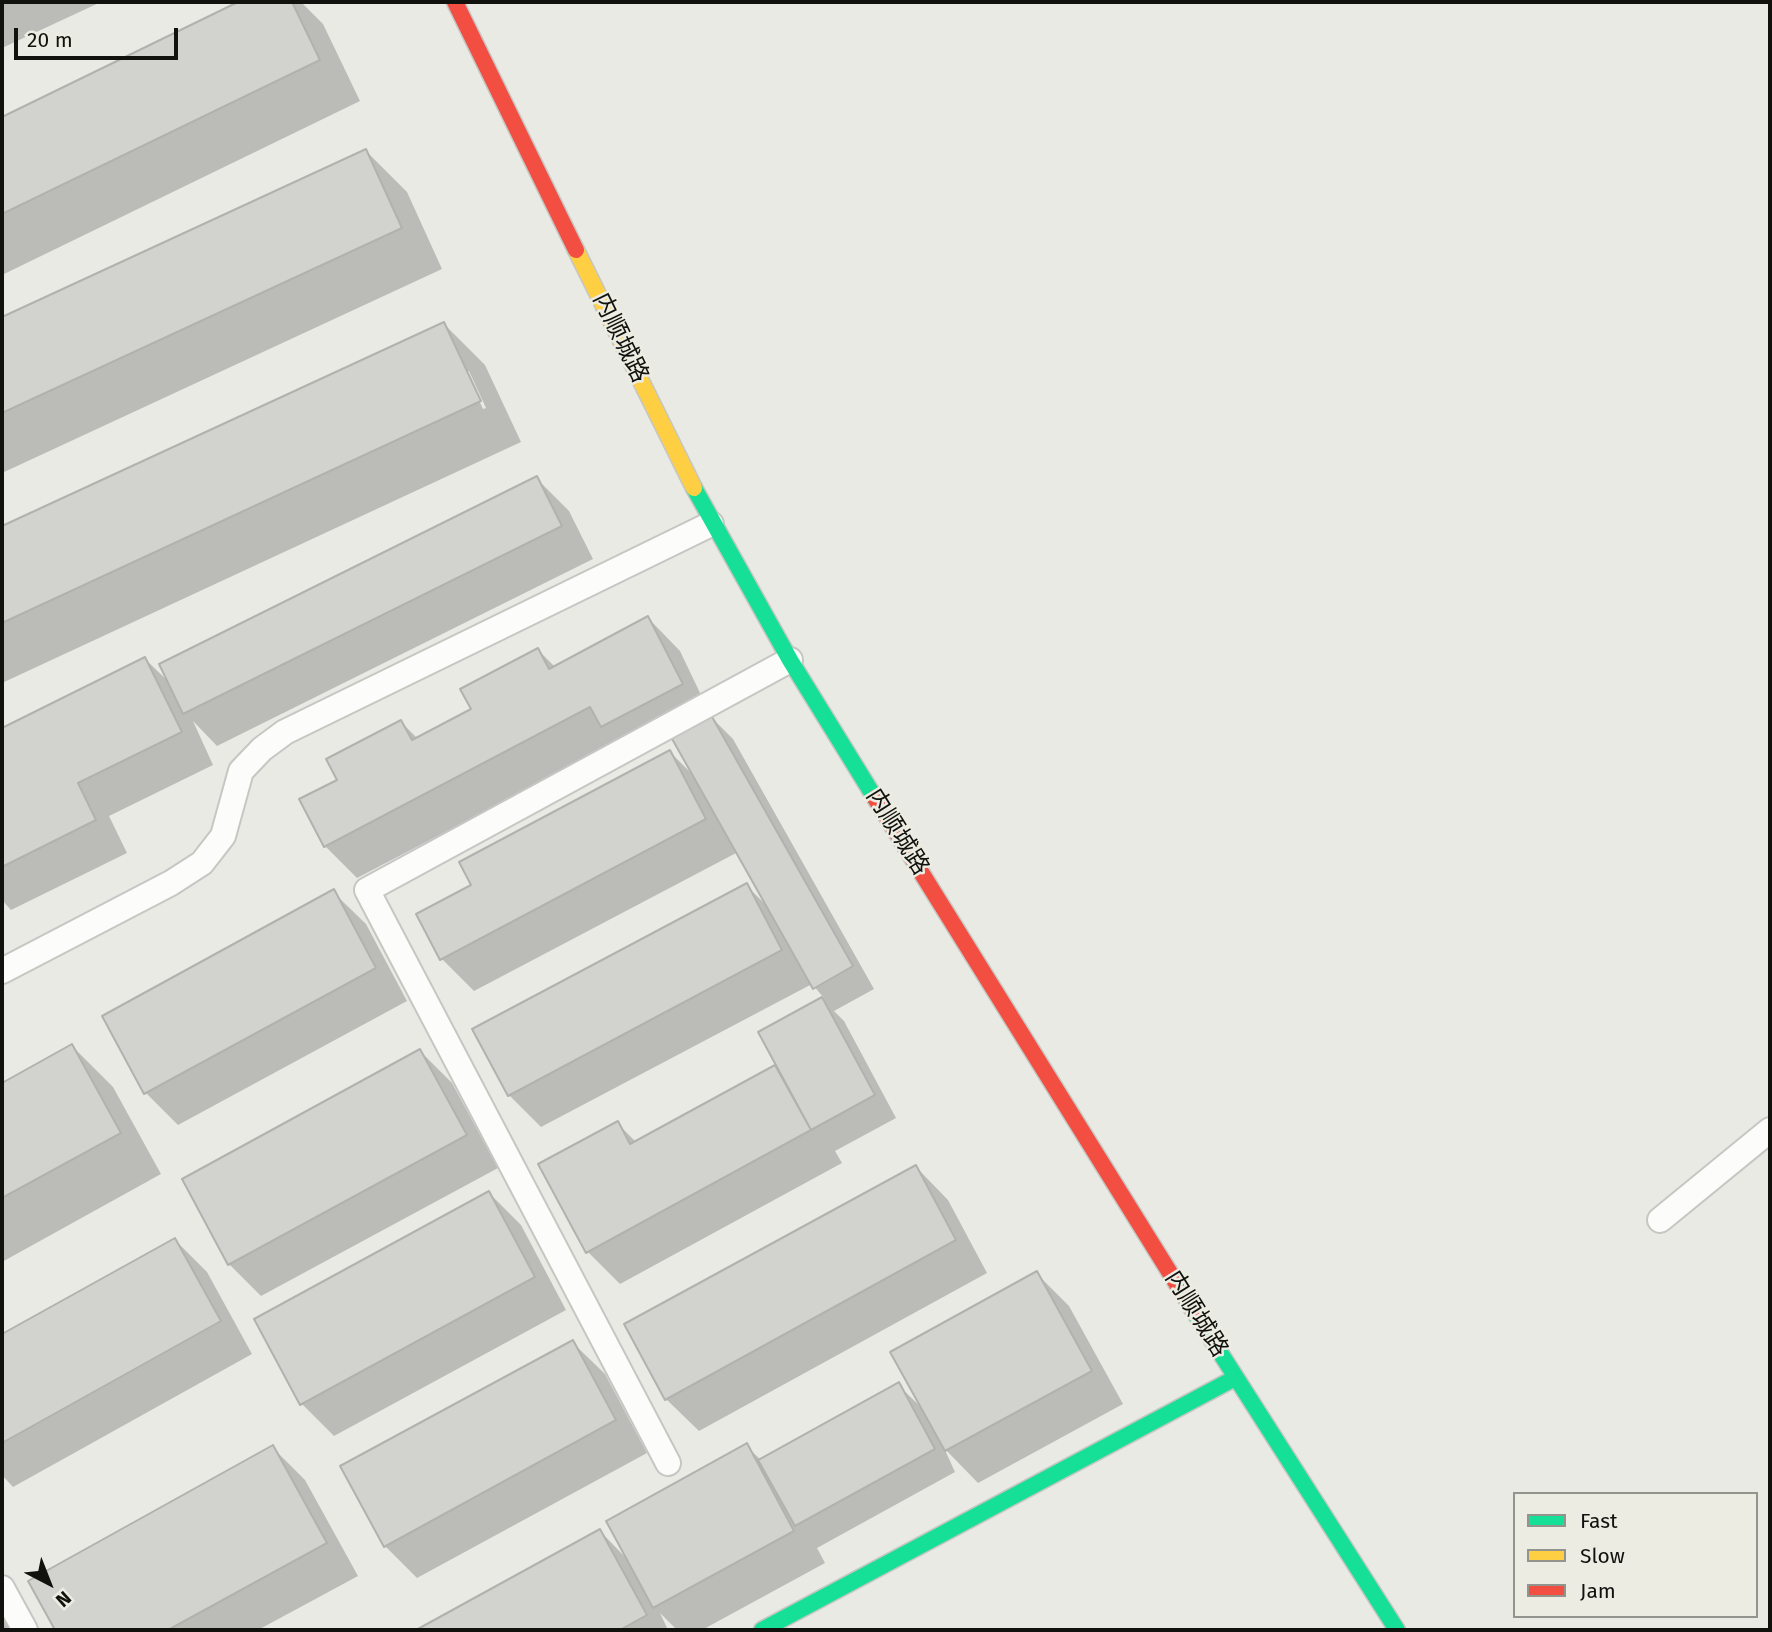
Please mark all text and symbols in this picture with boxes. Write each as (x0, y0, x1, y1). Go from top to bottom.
scale bar (18, 14, 182, 58)
text: 20 m (27, 27, 73, 53)
street label: 内顺城路 (586, 289, 654, 387)
street label: 内顺城路 (859, 784, 935, 880)
street label: 内顺城路 (1158, 1266, 1234, 1362)
legend (1513, 1492, 1758, 1618)
text: Fast (1580, 1508, 1618, 1534)
text: Slow (1580, 1543, 1625, 1569)
north arrow (14, 1548, 84, 1618)
text: Jam (1580, 1578, 1616, 1604)
text: N (51, 1586, 76, 1612)

